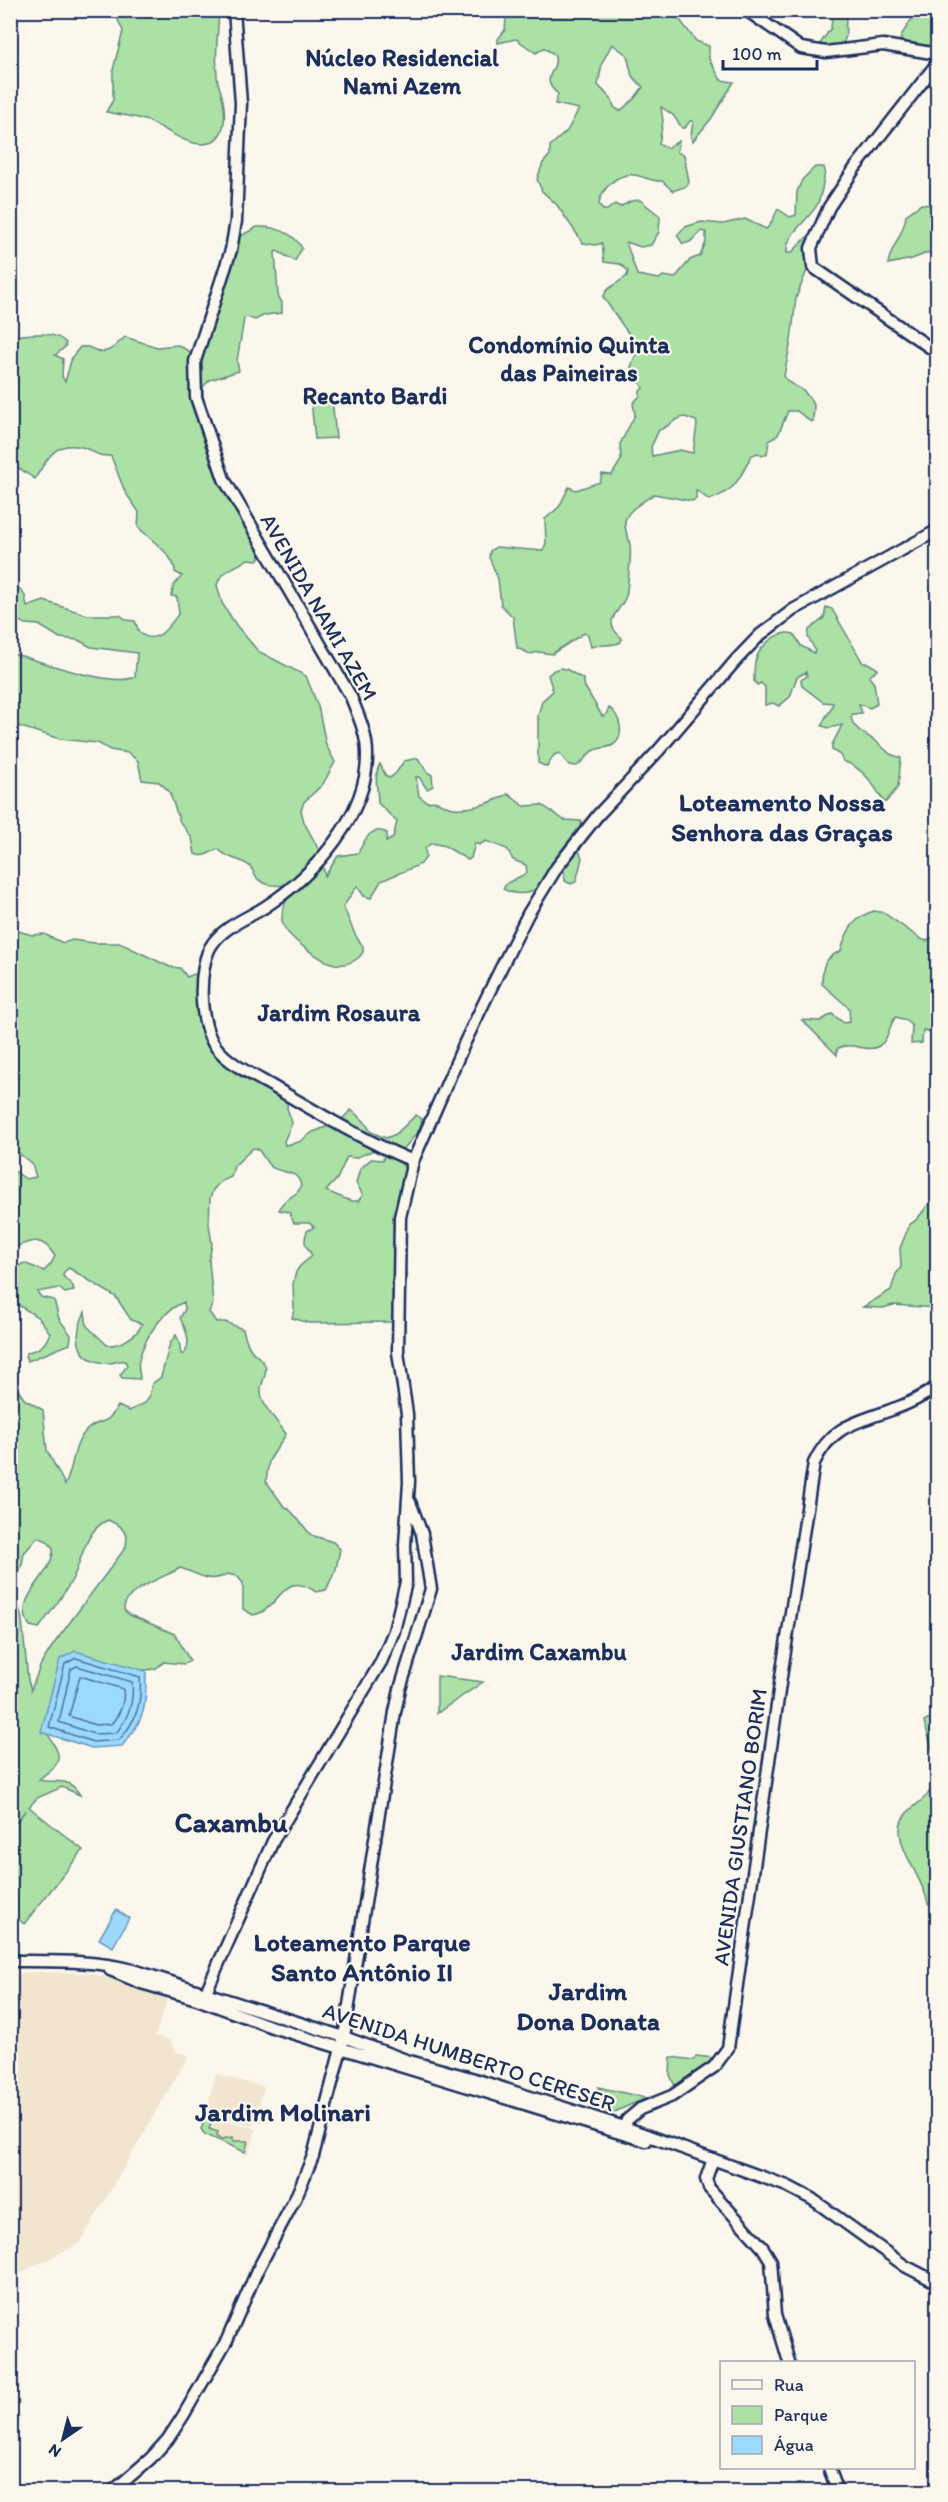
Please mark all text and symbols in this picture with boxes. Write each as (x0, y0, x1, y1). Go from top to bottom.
scale bar (723, 33, 818, 71)
district label: Núcleo Residencial Nami Azem (305, 43, 499, 100)
text: 100 m (732, 43, 782, 65)
district label: Condomínio Quinta das Paineiras (468, 330, 670, 387)
district label: Recanto Bardi (303, 381, 447, 410)
street label: AVENIDA NAMI AZEM (254, 509, 384, 705)
district label: Loteamento Nossa Senhora das Graças (671, 786, 893, 848)
district label: Jardim Rosaura (257, 998, 421, 1027)
district label: Jardim Caxambu (450, 1637, 627, 1666)
street label: AVENIDA GIUSTIANO BORIM (707, 1687, 773, 1967)
district label: Caxambu (175, 1805, 288, 1839)
district label: Loteamento Parque Santo Antônio II (254, 1926, 471, 1988)
district label: Jardim Dona Donata (516, 1975, 660, 2037)
street label: AVENIDA HUMBERTO CERESER (319, 1997, 619, 2117)
district label: Jardim Molinari (194, 2096, 371, 2128)
legend (720, 2361, 915, 2469)
text: Rua (774, 2374, 804, 2396)
text: Parque (774, 2404, 828, 2426)
north arrow (33, 2409, 93, 2469)
text: Água (774, 2434, 814, 2456)
text: N (45, 2440, 65, 2462)

